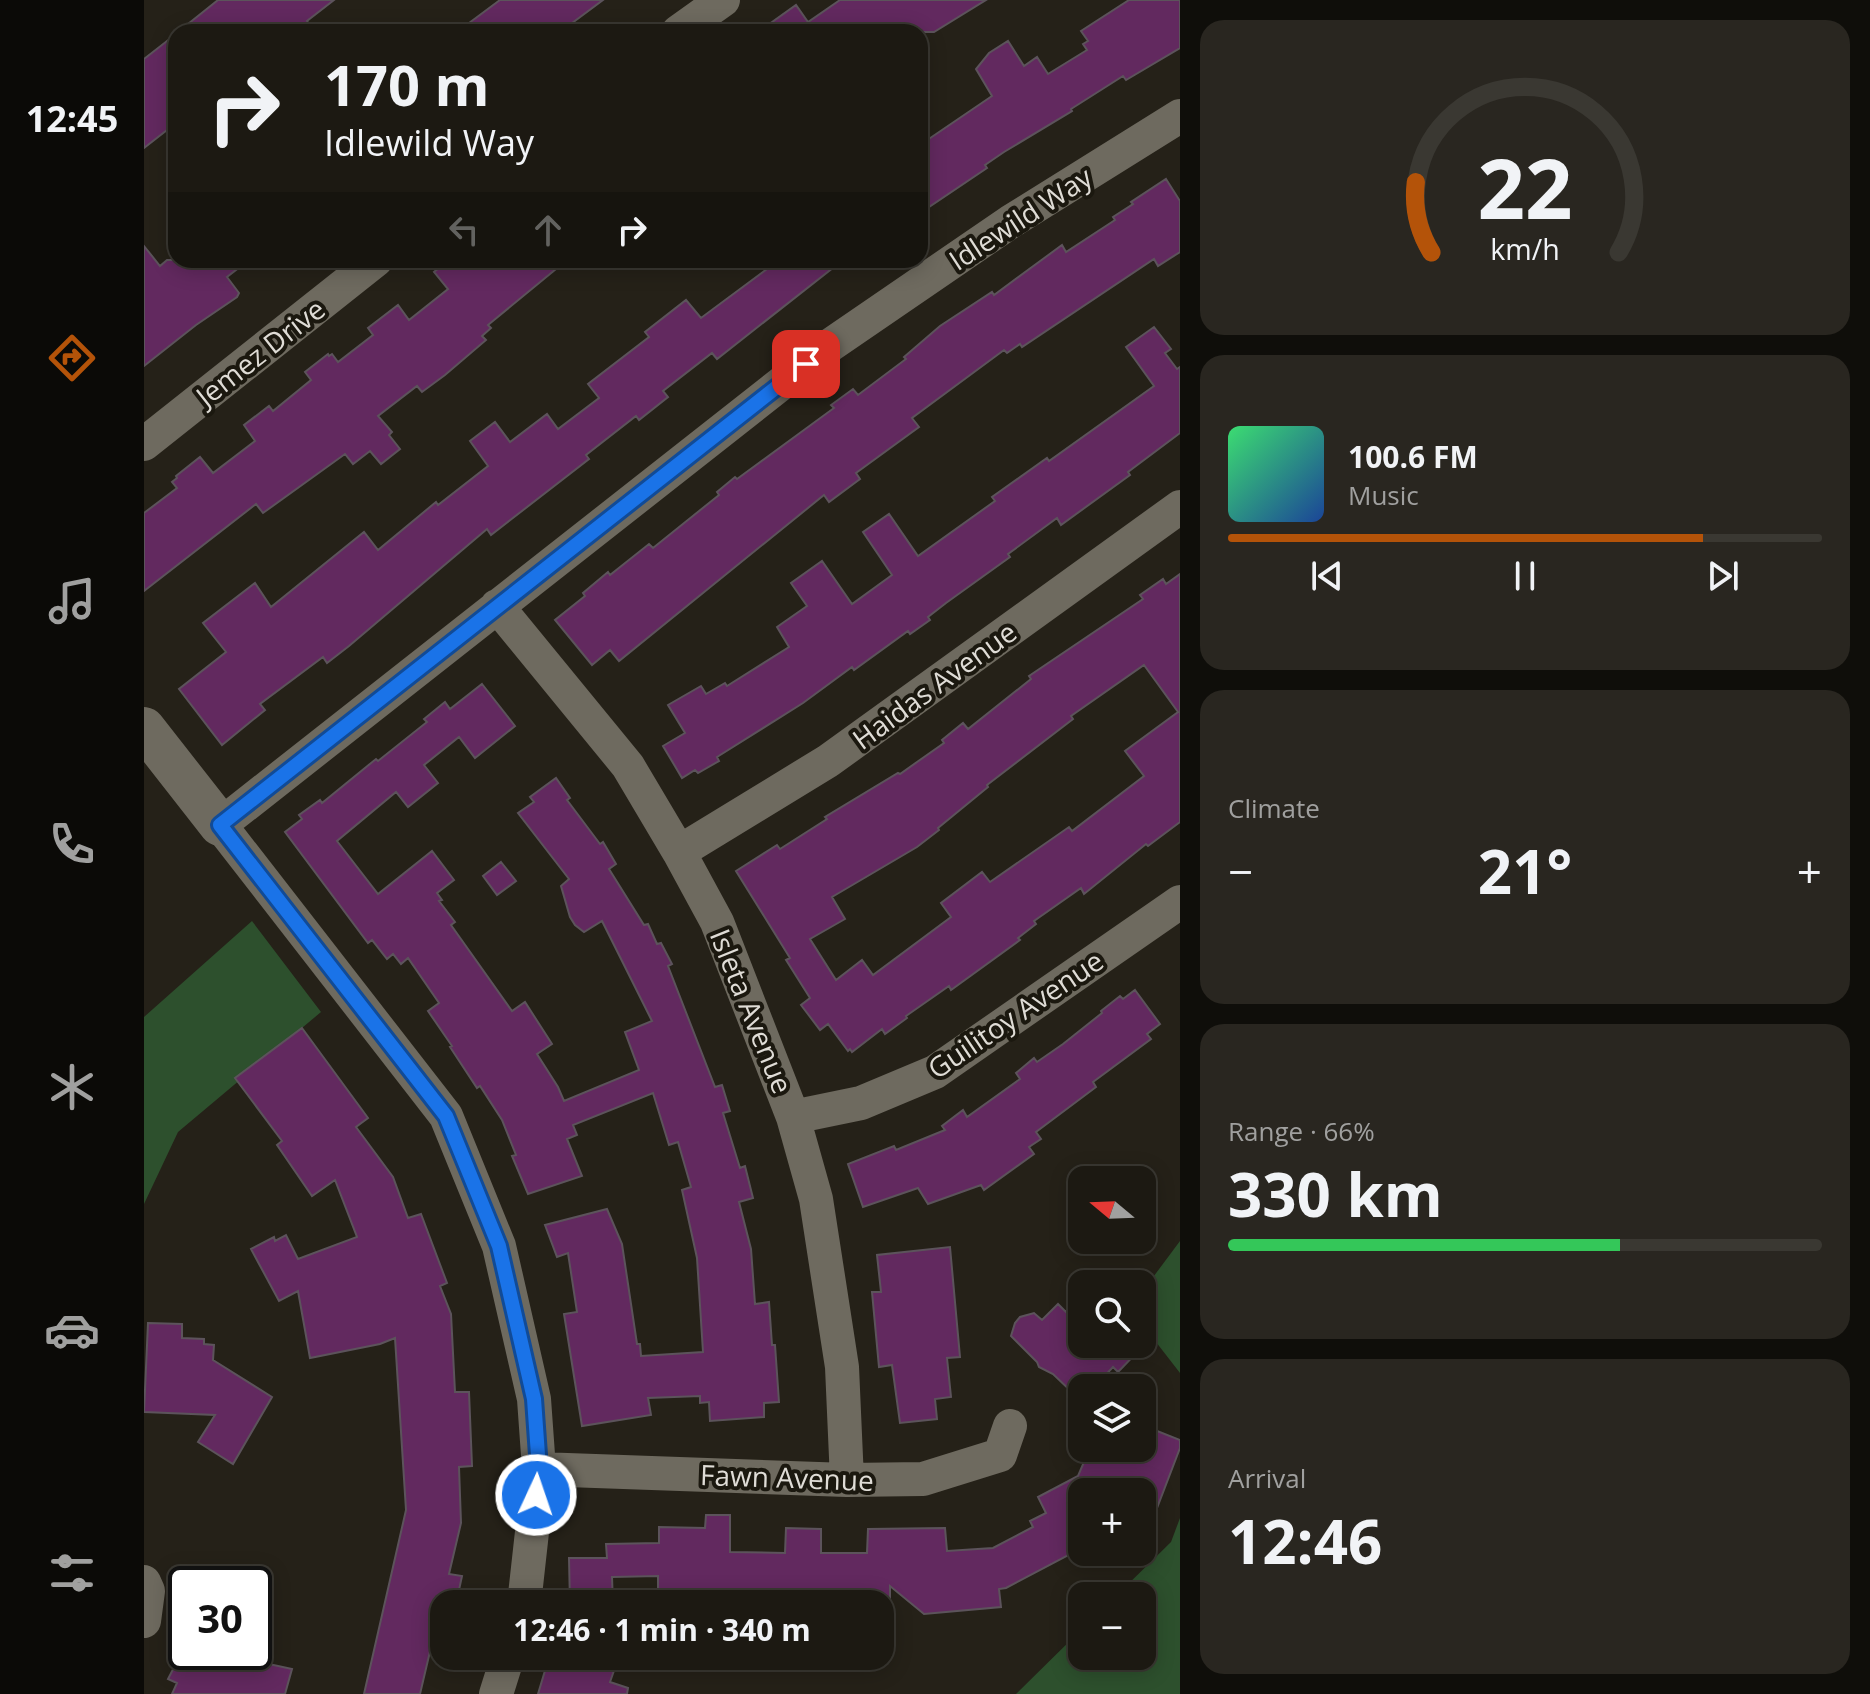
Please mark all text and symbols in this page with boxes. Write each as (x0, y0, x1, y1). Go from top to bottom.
text: 170 m (324, 46, 490, 122)
icon: right (192, 56, 296, 160)
text: 12:45 (26, 94, 118, 143)
text: Idlewild Way (324, 118, 534, 167)
text: 22 (1477, 130, 1573, 243)
street label: Idlewild Way (941, 157, 1100, 278)
icon: left (442, 208, 486, 252)
icon: ahead (526, 208, 570, 252)
icon: right (610, 208, 654, 252)
text: km/h (1490, 230, 1560, 269)
street label: Jemez Drive (185, 290, 332, 416)
icon: directions (44, 330, 100, 386)
pin (772, 330, 840, 398)
icon: arrive (784, 342, 828, 386)
text: 100.6 FM (1348, 436, 1478, 477)
text: Music (1348, 477, 1419, 513)
icon: previous (1305, 554, 1349, 598)
icon: pause (1503, 554, 1547, 598)
icon: next (1701, 554, 1745, 598)
icon: music (44, 573, 100, 629)
street label: Haidas Avenue (844, 613, 1024, 757)
text: Climate (1228, 790, 1320, 826)
icon: phone (44, 816, 100, 872)
text: 21° (1478, 830, 1572, 912)
text: − (1228, 841, 1253, 901)
text: + (1797, 841, 1822, 901)
street label: Isleta Avenue (702, 923, 802, 1099)
street label: Guilitoy Avenue (920, 941, 1110, 1087)
icon: climate (44, 1059, 100, 1115)
text: Range · 66% (1228, 1113, 1375, 1149)
text: 330 km (1228, 1153, 1443, 1235)
north arrow (1068, 1166, 1156, 1254)
map controls (1068, 1166, 1156, 1670)
button: search (1068, 1270, 1156, 1358)
icon: car (44, 1302, 100, 1358)
button: layers (1068, 1374, 1156, 1462)
position arrow (494, 1453, 578, 1537)
street label: Fawn Avenue (700, 1455, 874, 1499)
text: Arrival (1228, 1460, 1306, 1496)
button: + (1068, 1478, 1156, 1566)
text: 12:46 (1228, 1500, 1382, 1582)
icon: filters (44, 1545, 100, 1601)
speed limit sign: 30 (168, 1566, 272, 1670)
button: − (1068, 1582, 1156, 1670)
text: 12:46 · 1 min · 340 m (513, 1609, 811, 1650)

